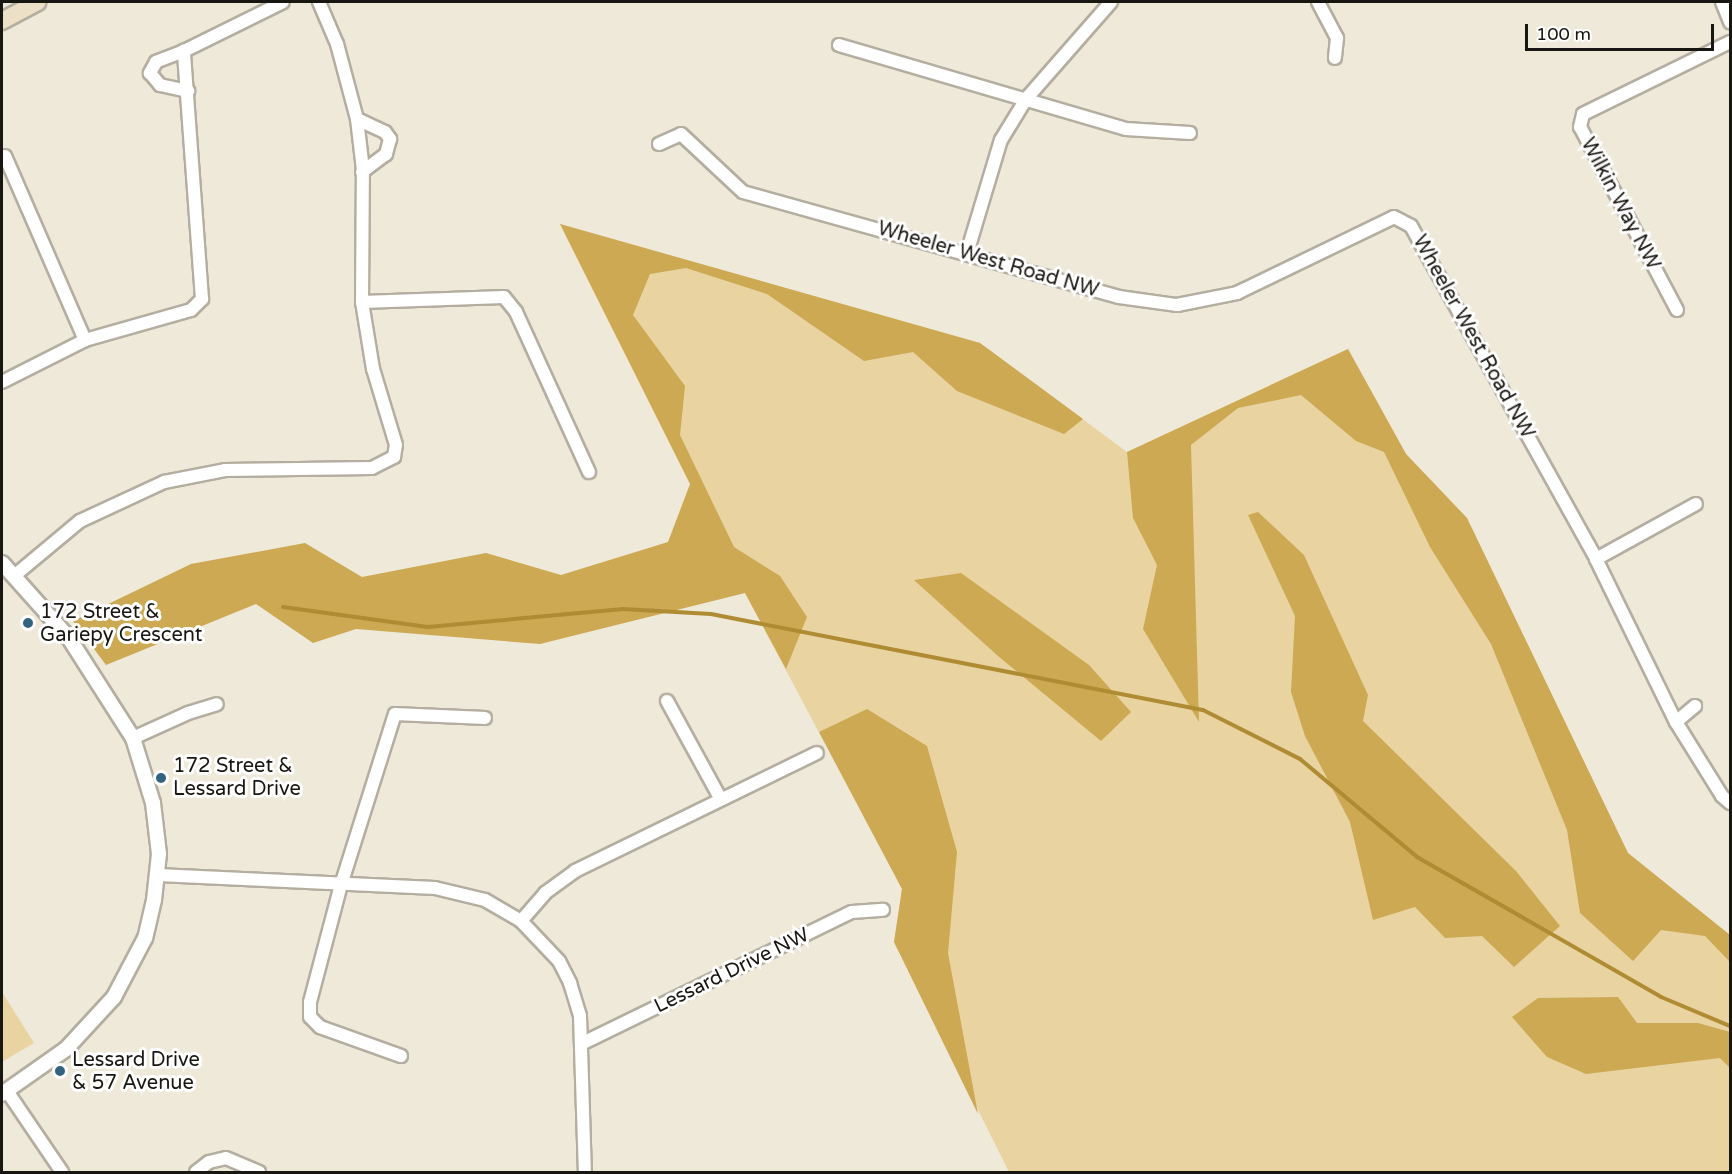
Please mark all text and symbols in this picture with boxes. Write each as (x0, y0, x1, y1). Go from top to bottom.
scale bar (1528, 12, 1717, 50)
text: 100 m (1536, 23, 1591, 45)
street label: Wilkin Way NW (1575, 134, 1665, 274)
street label: Wheeler West Road NW (875, 217, 1101, 303)
street label: Wheeler West Road NW (1407, 231, 1539, 443)
place label: 172 Street & Gariepy Crescent (40, 600, 202, 647)
marker: 172 Street & Gariepy Crescent (21, 616, 35, 630)
place label: 172 Street & Lessard Drive (173, 754, 301, 801)
marker: 172 Street & Lessard Drive (154, 771, 168, 785)
street label: Lessard Drive NW (651, 923, 813, 1019)
place label: Lessard Drive & 57 Avenue (72, 1048, 200, 1095)
marker: Lessard Drive & 57 Avenue (53, 1064, 67, 1078)

